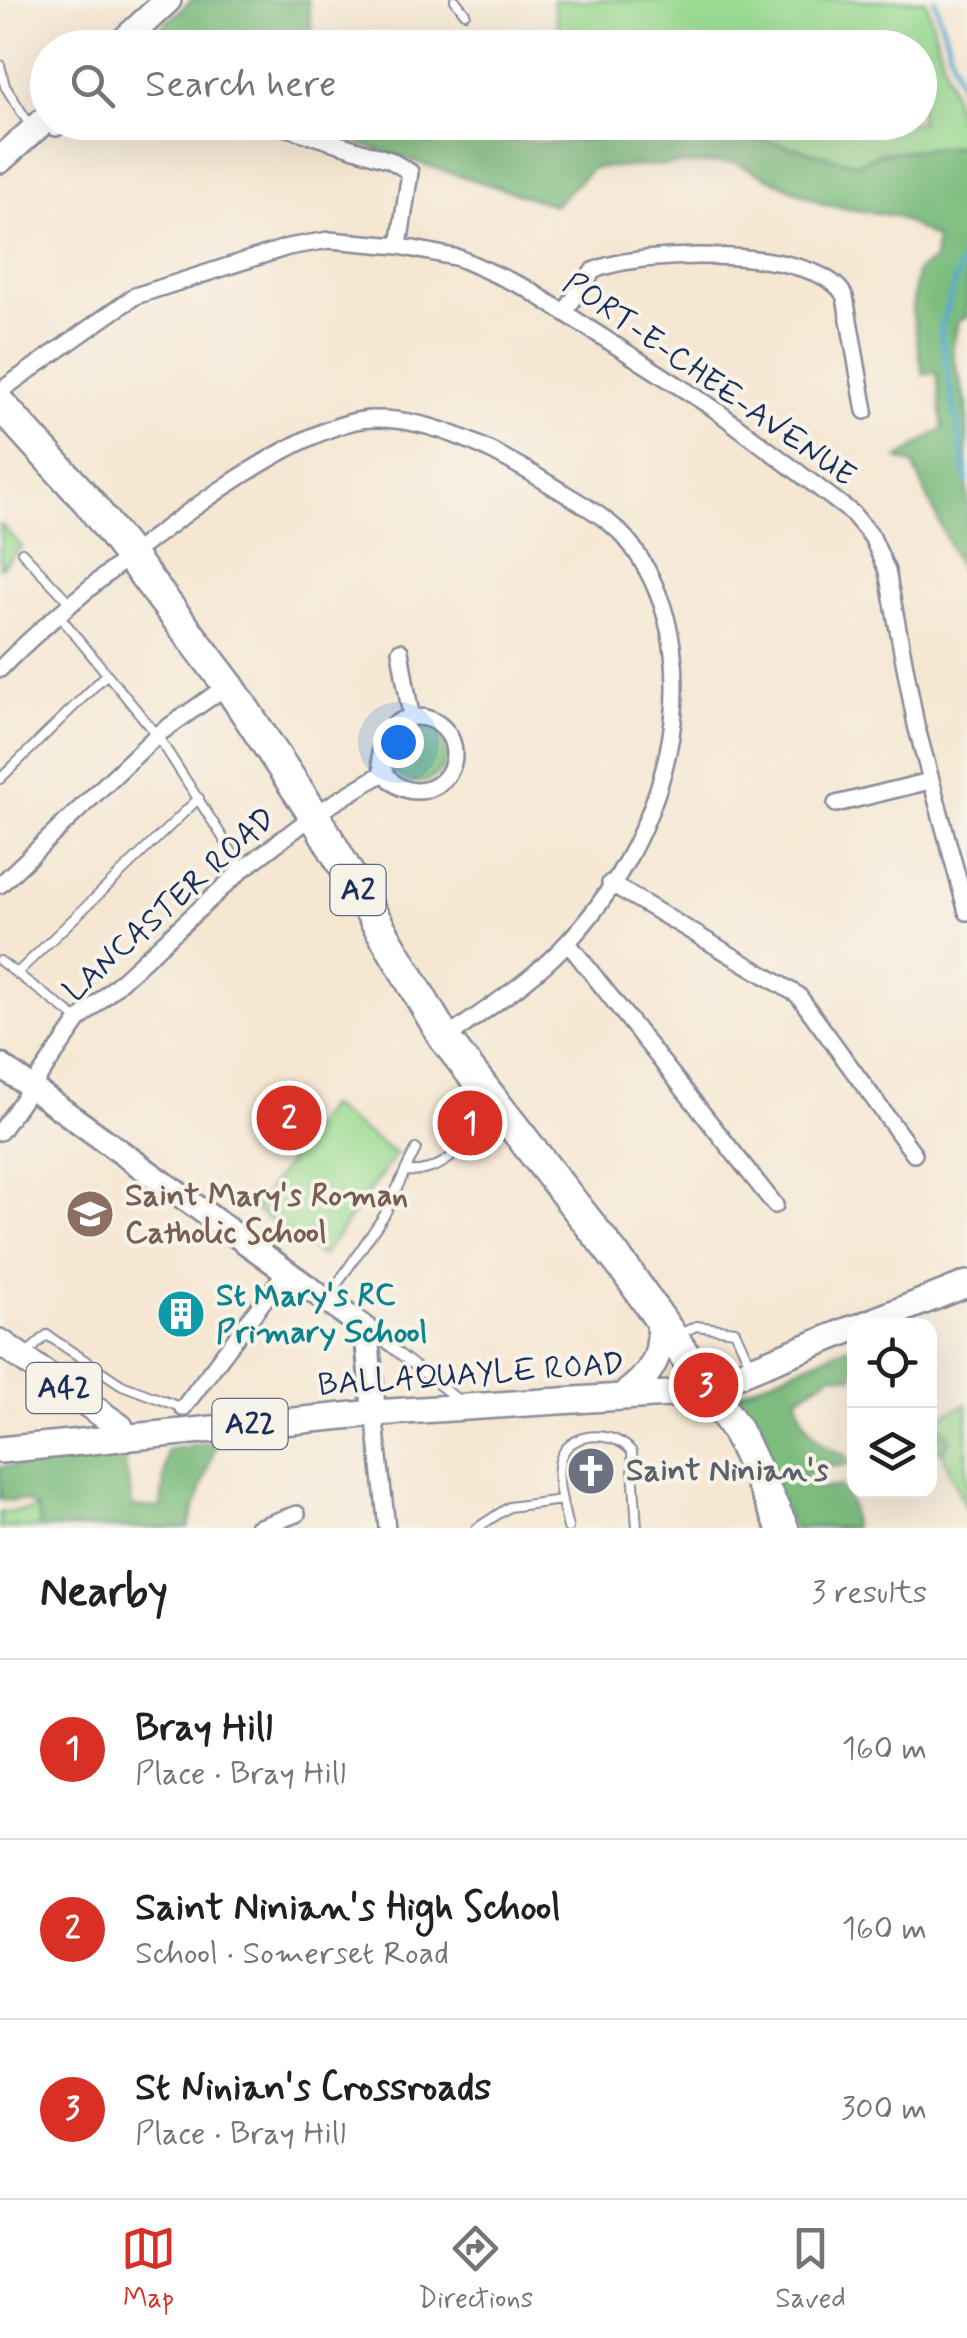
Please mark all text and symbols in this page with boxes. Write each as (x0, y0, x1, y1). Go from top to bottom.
search box (30, 30, 937, 140)
icon: search (65, 58, 120, 113)
text: Search here (145, 61, 336, 110)
street label: PORT-E-CHEE-AVENUE (554, 263, 864, 497)
your location (373, 717, 424, 768)
street label: LANCASTER ROAD (55, 798, 285, 1012)
road number: A2 (330, 865, 386, 915)
pin: 2 (256, 1080, 322, 1156)
pin: 1 (438, 1086, 502, 1160)
place label: Saint Mary's Roman Catholic School (125, 1175, 408, 1254)
school or university icon: Saint Mary's Roman Catholic School (64, 1188, 116, 1240)
place label: St Mary's RC Primary School (216, 1275, 428, 1354)
building icon: St Mary's RC Primary School (155, 1288, 207, 1340)
map controls (847, 1318, 937, 1498)
button: locate (847, 1318, 937, 1408)
street label: BALLAQUAYLE ROAD (316, 1343, 626, 1407)
pin: 3 (674, 1348, 738, 1422)
road number: A42 (27, 1363, 102, 1413)
road number: A22 (212, 1399, 288, 1449)
button: layers (847, 1408, 937, 1498)
church icon: Saint Ninian's (565, 1445, 617, 1497)
place label: Saint Ninian's (626, 1450, 829, 1492)
text: Nearby (40, 1566, 168, 1621)
text: 3 results (811, 1572, 927, 1614)
text: Bray Hill (135, 1704, 273, 1753)
text: 1 (65, 1728, 80, 1770)
text: 160 m (842, 1728, 927, 1770)
text: Place · Bray Hill (135, 1753, 346, 1795)
text: Saint Ninian's High School (135, 1884, 561, 1933)
text: 2 (65, 1908, 80, 1950)
text: 160 m (842, 1908, 927, 1950)
text: School · Somerset Road (135, 1933, 449, 1975)
text: St Ninian's Crossroads (135, 2064, 491, 2113)
text: 3 (65, 2088, 80, 2130)
text: 300 m (841, 2088, 927, 2130)
text: Place · Bray Hill (135, 2113, 346, 2155)
tab: Map (121, 2221, 176, 2318)
tab: Directions (418, 2221, 533, 2318)
tab: Saved (775, 2221, 846, 2318)

